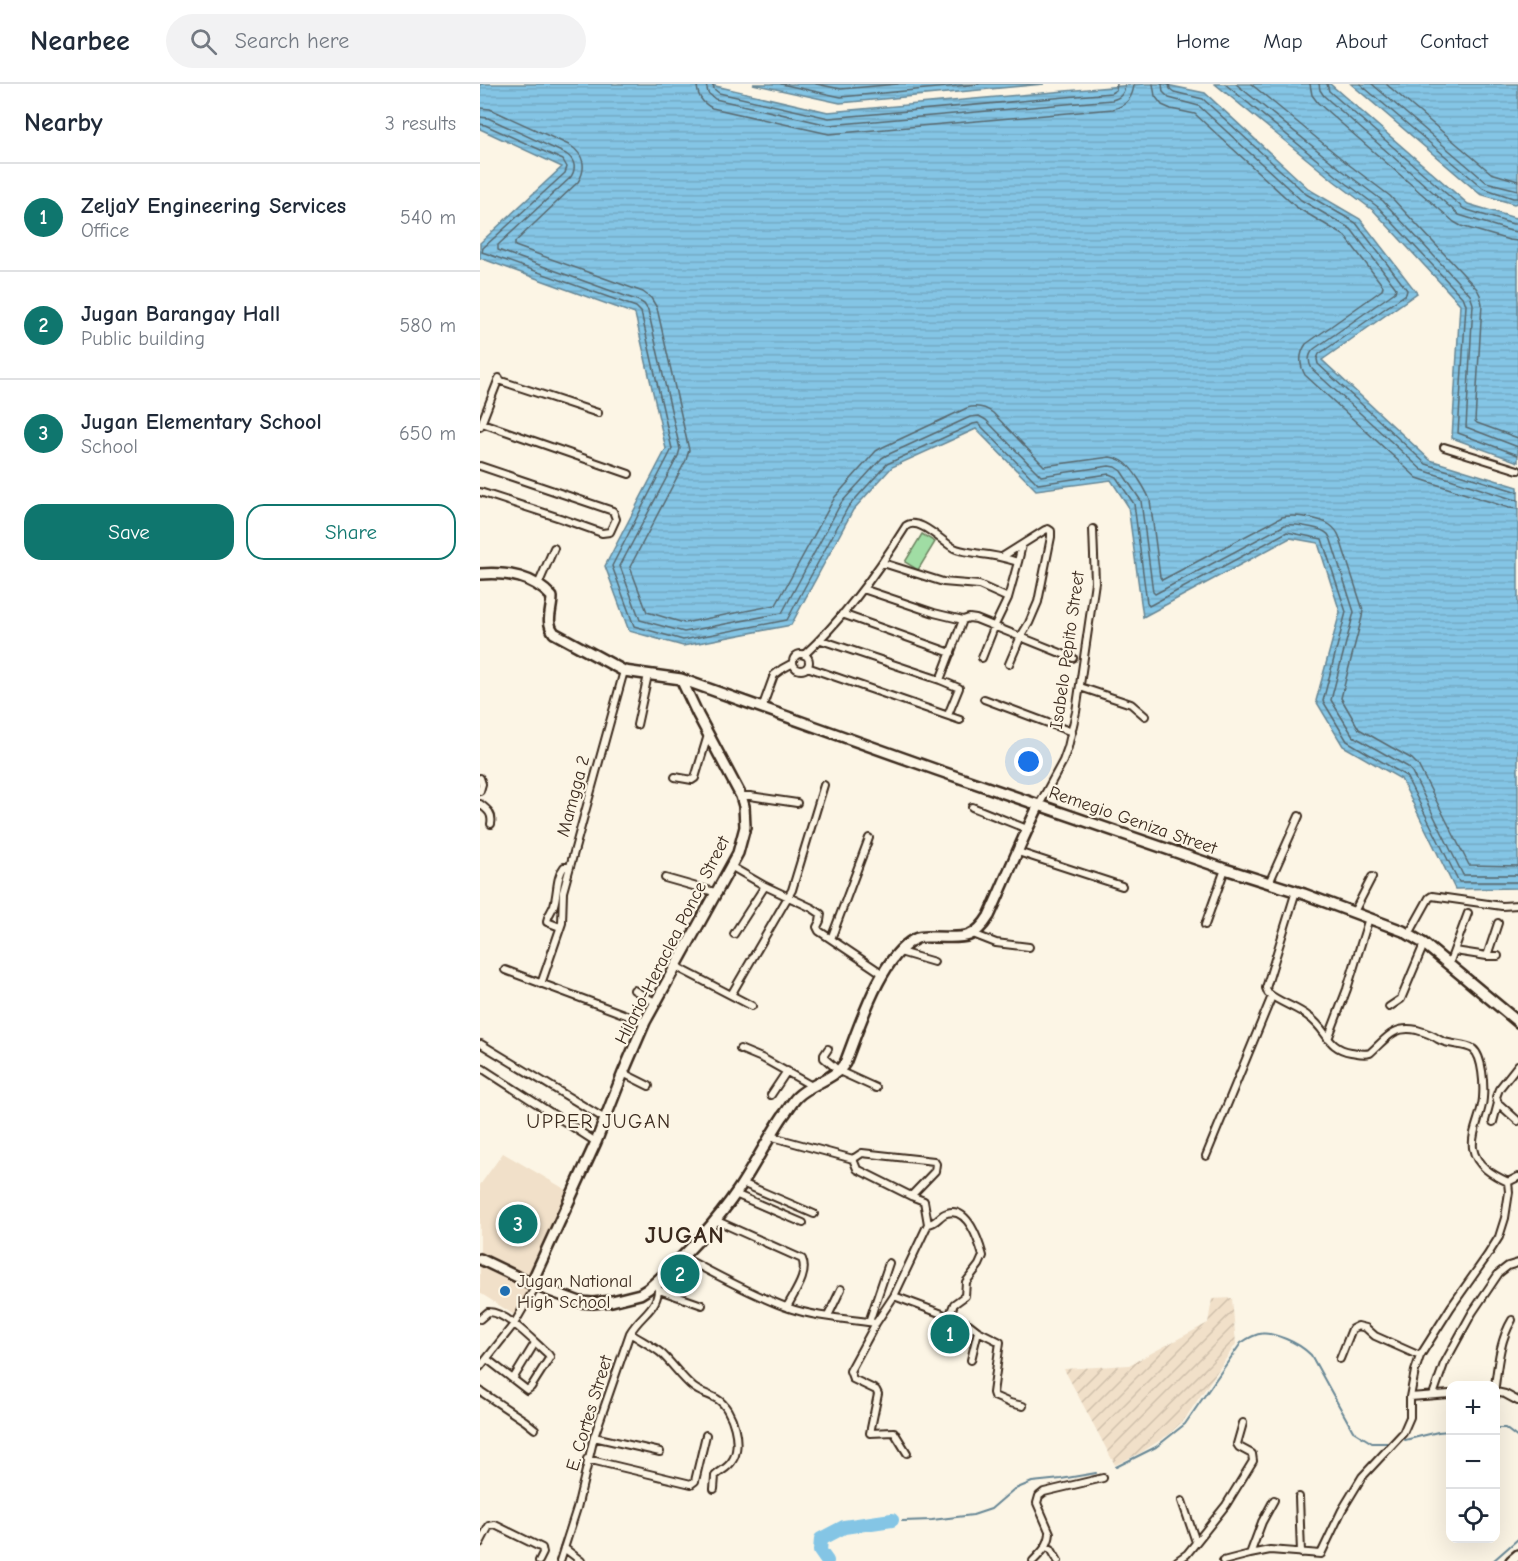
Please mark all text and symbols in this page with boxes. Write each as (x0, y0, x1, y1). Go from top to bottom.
search box (166, 14, 586, 68)
text: Nearbee (30, 25, 130, 57)
icon: search (187, 25, 220, 58)
text: Search here (235, 28, 349, 54)
text: Home (1176, 29, 1230, 53)
text: Map (1263, 29, 1303, 53)
text: About (1336, 29, 1387, 53)
text: Contact (1420, 29, 1488, 53)
text: Nearby (24, 108, 103, 138)
text: 3 results (385, 112, 456, 135)
text: ZeljaY Engineering Services (81, 193, 346, 219)
text: 1 (40, 206, 47, 229)
text: 540 m (400, 206, 456, 229)
text: Office (81, 219, 129, 242)
text: Jugan Barangay Hall (81, 301, 280, 327)
text: 2 (39, 314, 48, 337)
text: 580 m (399, 314, 456, 337)
text: Public building (81, 327, 205, 350)
text: Jugan Elementary School (81, 409, 322, 435)
text: 3 (39, 422, 48, 445)
text: 650 m (399, 422, 456, 445)
text: School (81, 435, 138, 458)
button: Save (24, 504, 234, 560)
button: Share (246, 504, 456, 560)
street label: Isabelo Pepito Street (1046, 569, 1089, 730)
your location (1014, 747, 1043, 776)
street label: Mamgga 2 (553, 753, 594, 839)
street label: Remegio Geniza Street (1046, 782, 1220, 859)
street label: Hilario-Heraclea Ponce Street (611, 832, 735, 1048)
district label: UPPER JUGAN (526, 1110, 672, 1133)
pin: 3 (498, 1202, 537, 1246)
district label: JUGAN (645, 1221, 725, 1249)
pin: 2 (660, 1252, 700, 1296)
place label: Jugan National High School (517, 1271, 632, 1313)
marker: Jugan National High School (498, 1284, 512, 1298)
pin: 1 (930, 1312, 970, 1356)
street label: E. Cortes Street (562, 1352, 617, 1473)
map controls (1446, 1381, 1500, 1543)
button: + (1446, 1381, 1500, 1435)
button: − (1446, 1435, 1500, 1489)
button: locate (1446, 1489, 1500, 1543)

